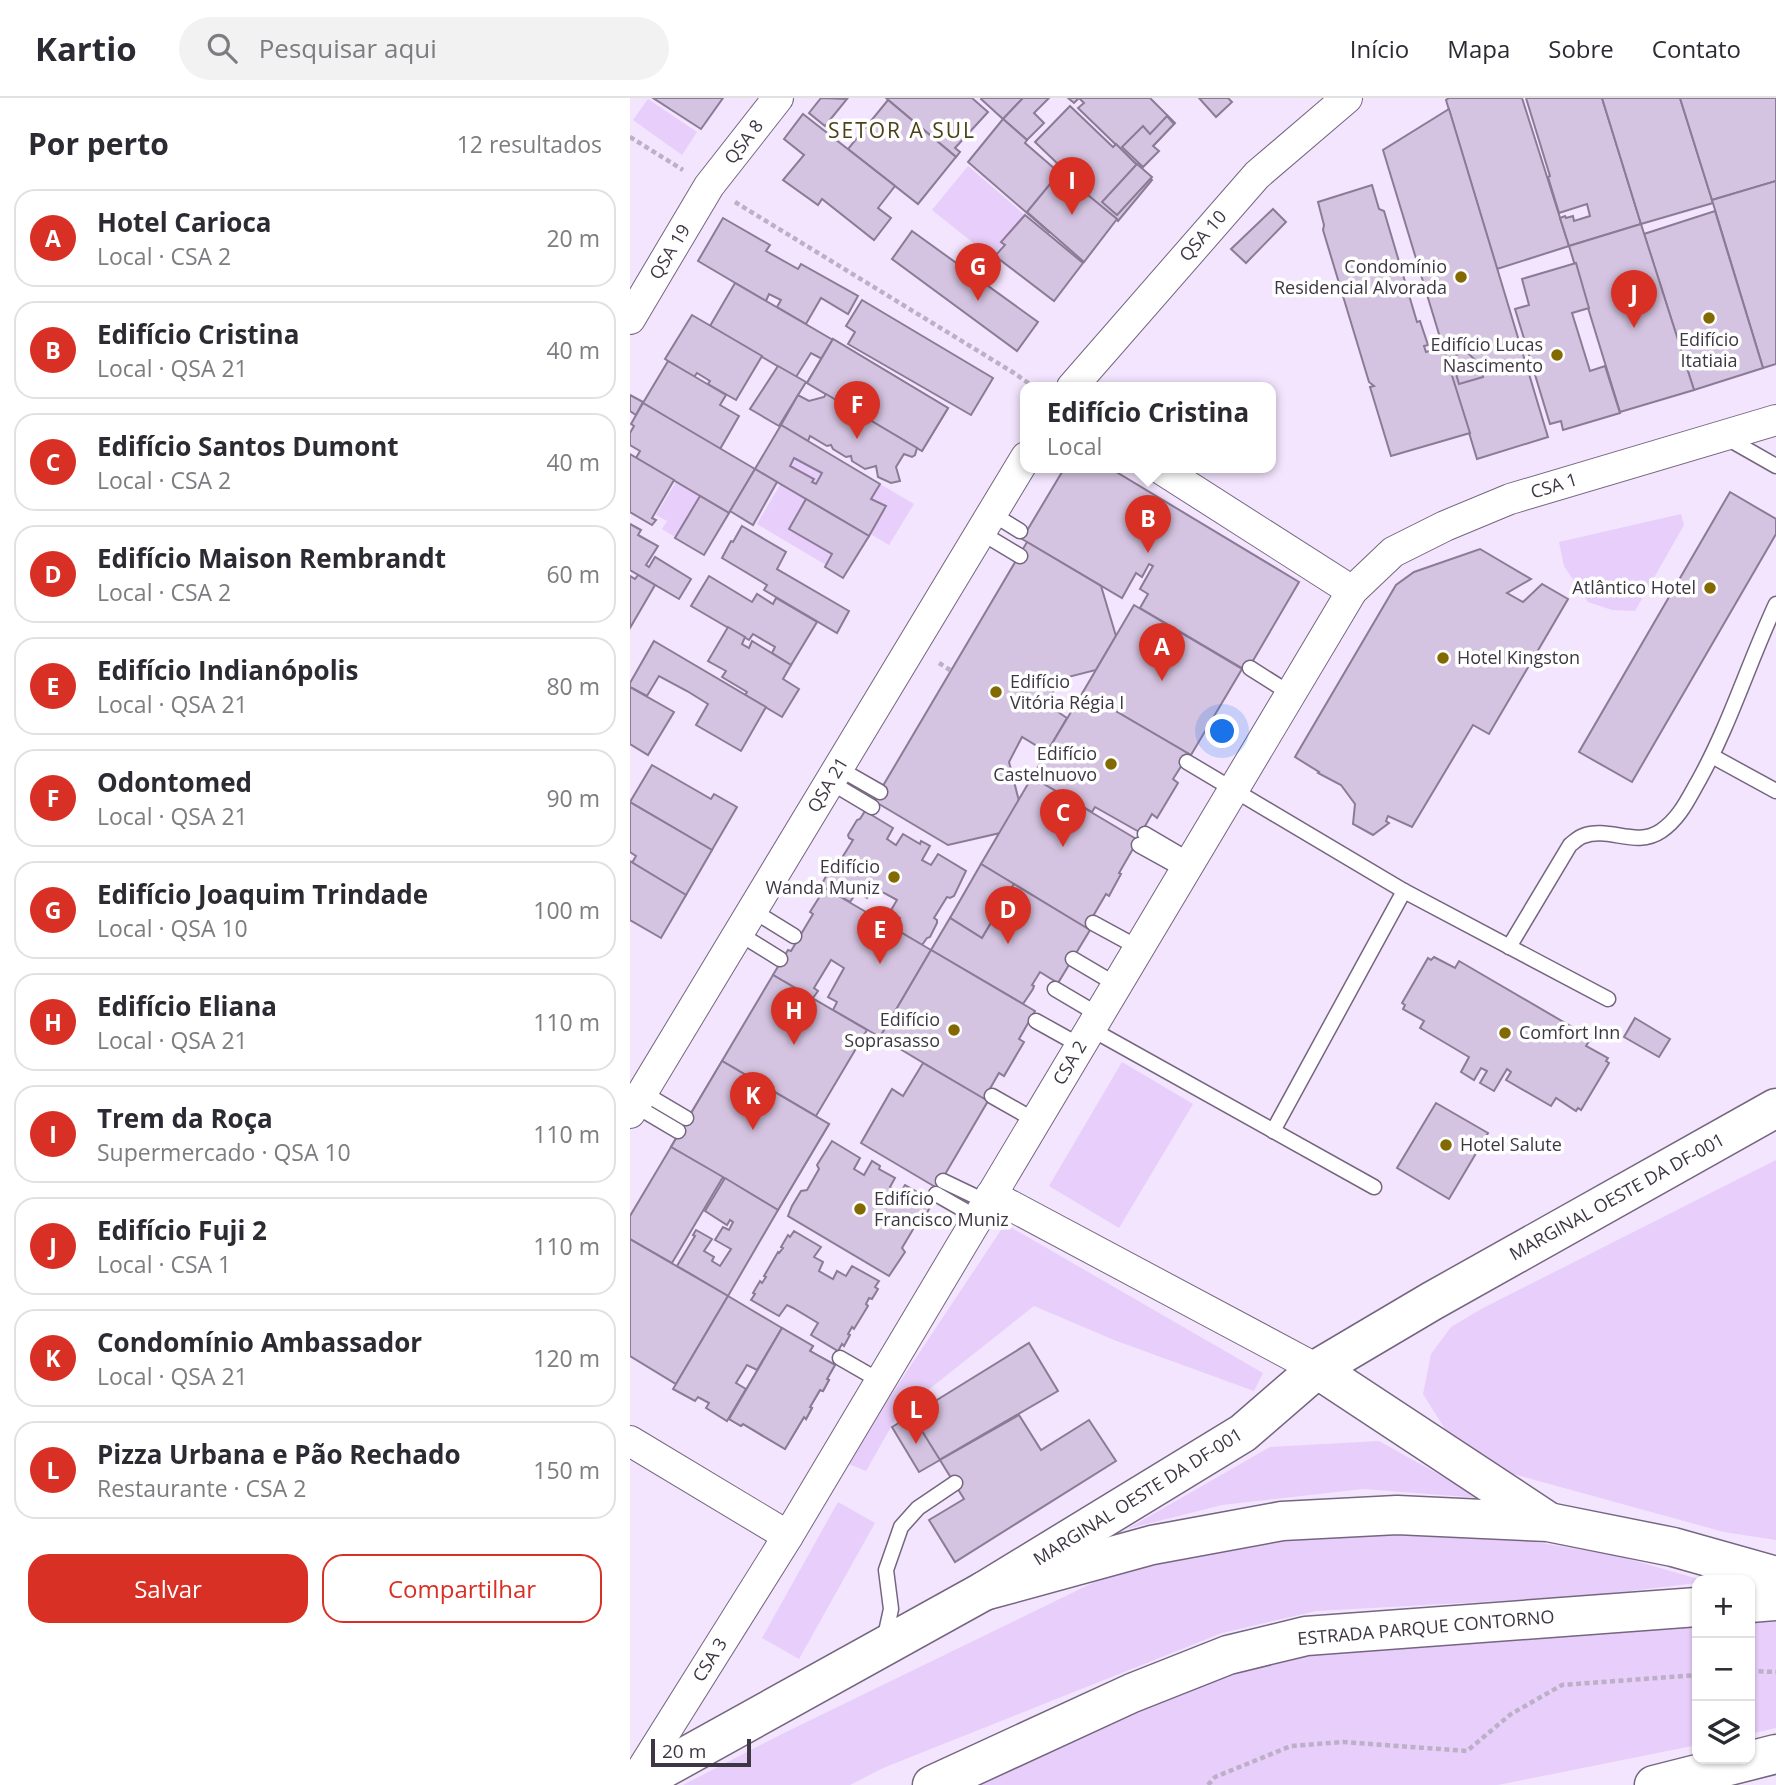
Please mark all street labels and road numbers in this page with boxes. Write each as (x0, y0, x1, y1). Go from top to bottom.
street label: QSA 8 (718, 114, 768, 169)
street label: QSA 10 (1173, 205, 1231, 266)
street label: QSA 19 (643, 219, 695, 284)
street label: CSA 1 (1527, 467, 1580, 503)
street label: QSA 21 (801, 752, 853, 817)
street label: CSA 2 (1047, 1036, 1092, 1089)
street label: MARGINAL OESTE DA DF-001 (1505, 1127, 1728, 1265)
street label: MARGINAL OESTE DA DF-001 (1028, 1422, 1247, 1571)
street label: ESTRADA PARQUE CONTORNO (1296, 1604, 1555, 1650)
street label: CSA 3 (686, 1633, 732, 1686)

